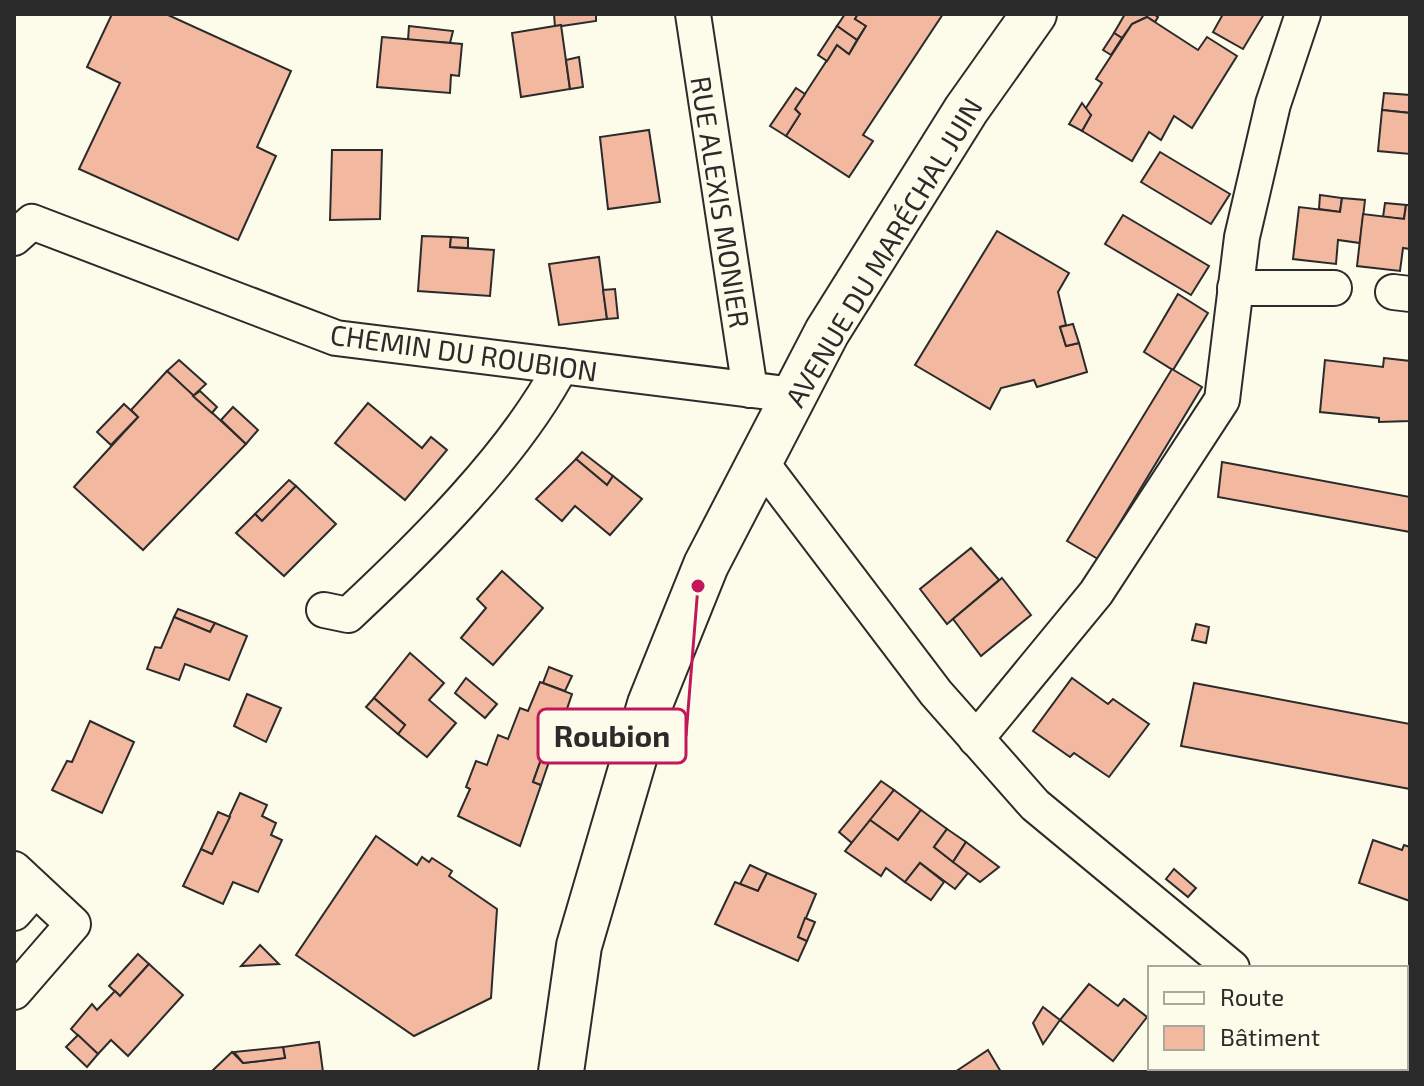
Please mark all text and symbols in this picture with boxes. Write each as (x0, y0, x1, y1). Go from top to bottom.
street label: RUE ALEXIS MONIER (684, 74, 758, 330)
street label: AVENUE DU MARÉCHAL JUIN (777, 91, 989, 413)
street label: CHEMIN DU ROUBION (328, 316, 600, 388)
callout: Roubion (538, 709, 686, 763)
text: Roubion (554, 717, 670, 753)
legend (1148, 966, 1408, 1070)
text: Route (1220, 982, 1284, 1011)
text: Bâtiment (1220, 1022, 1320, 1051)

